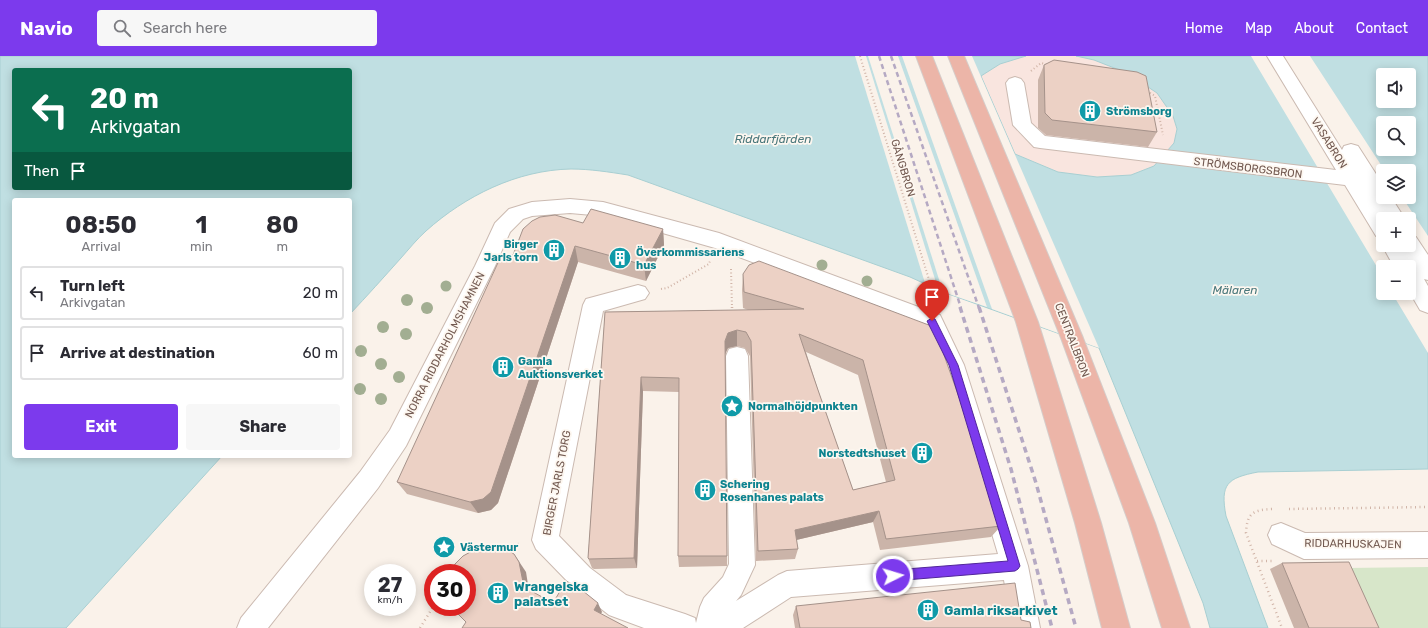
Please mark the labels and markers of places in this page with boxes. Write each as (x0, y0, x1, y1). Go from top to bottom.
building icon: Strömsborg (1077, 98, 1103, 124)
place label: Strömsborg (1106, 105, 1172, 118)
building icon: Birger Jarls torn (541, 237, 567, 263)
place label: Birger Jarls torn (484, 238, 538, 264)
building icon: Överkommissariens hus (607, 245, 633, 271)
place label: Överkommissariens hus (636, 246, 744, 272)
pin (915, 280, 949, 321)
building icon: Gamla Auktionsverket (490, 354, 516, 380)
place label: Gamla Auktionsverket (518, 355, 603, 381)
place icon: Normalhöjdpunkten (719, 393, 745, 419)
place label: Normalhöjdpunkten (748, 400, 858, 413)
building icon: Norstedtshuset (909, 440, 935, 466)
place label: Norstedtshuset (819, 447, 906, 460)
building icon: Schering Rosenhanes palats (692, 477, 718, 503)
place label: Schering Rosenhanes palats (720, 478, 824, 504)
place icon: Västermur (431, 534, 457, 560)
place label: Västermur (460, 541, 518, 554)
place label: Wrangelska palatset (514, 579, 589, 609)
building icon: Wrangelska palatset (485, 580, 511, 606)
building icon: Gamla riksarkivet (915, 597, 941, 623)
place label: Gamla riksarkivet (944, 603, 1058, 618)

